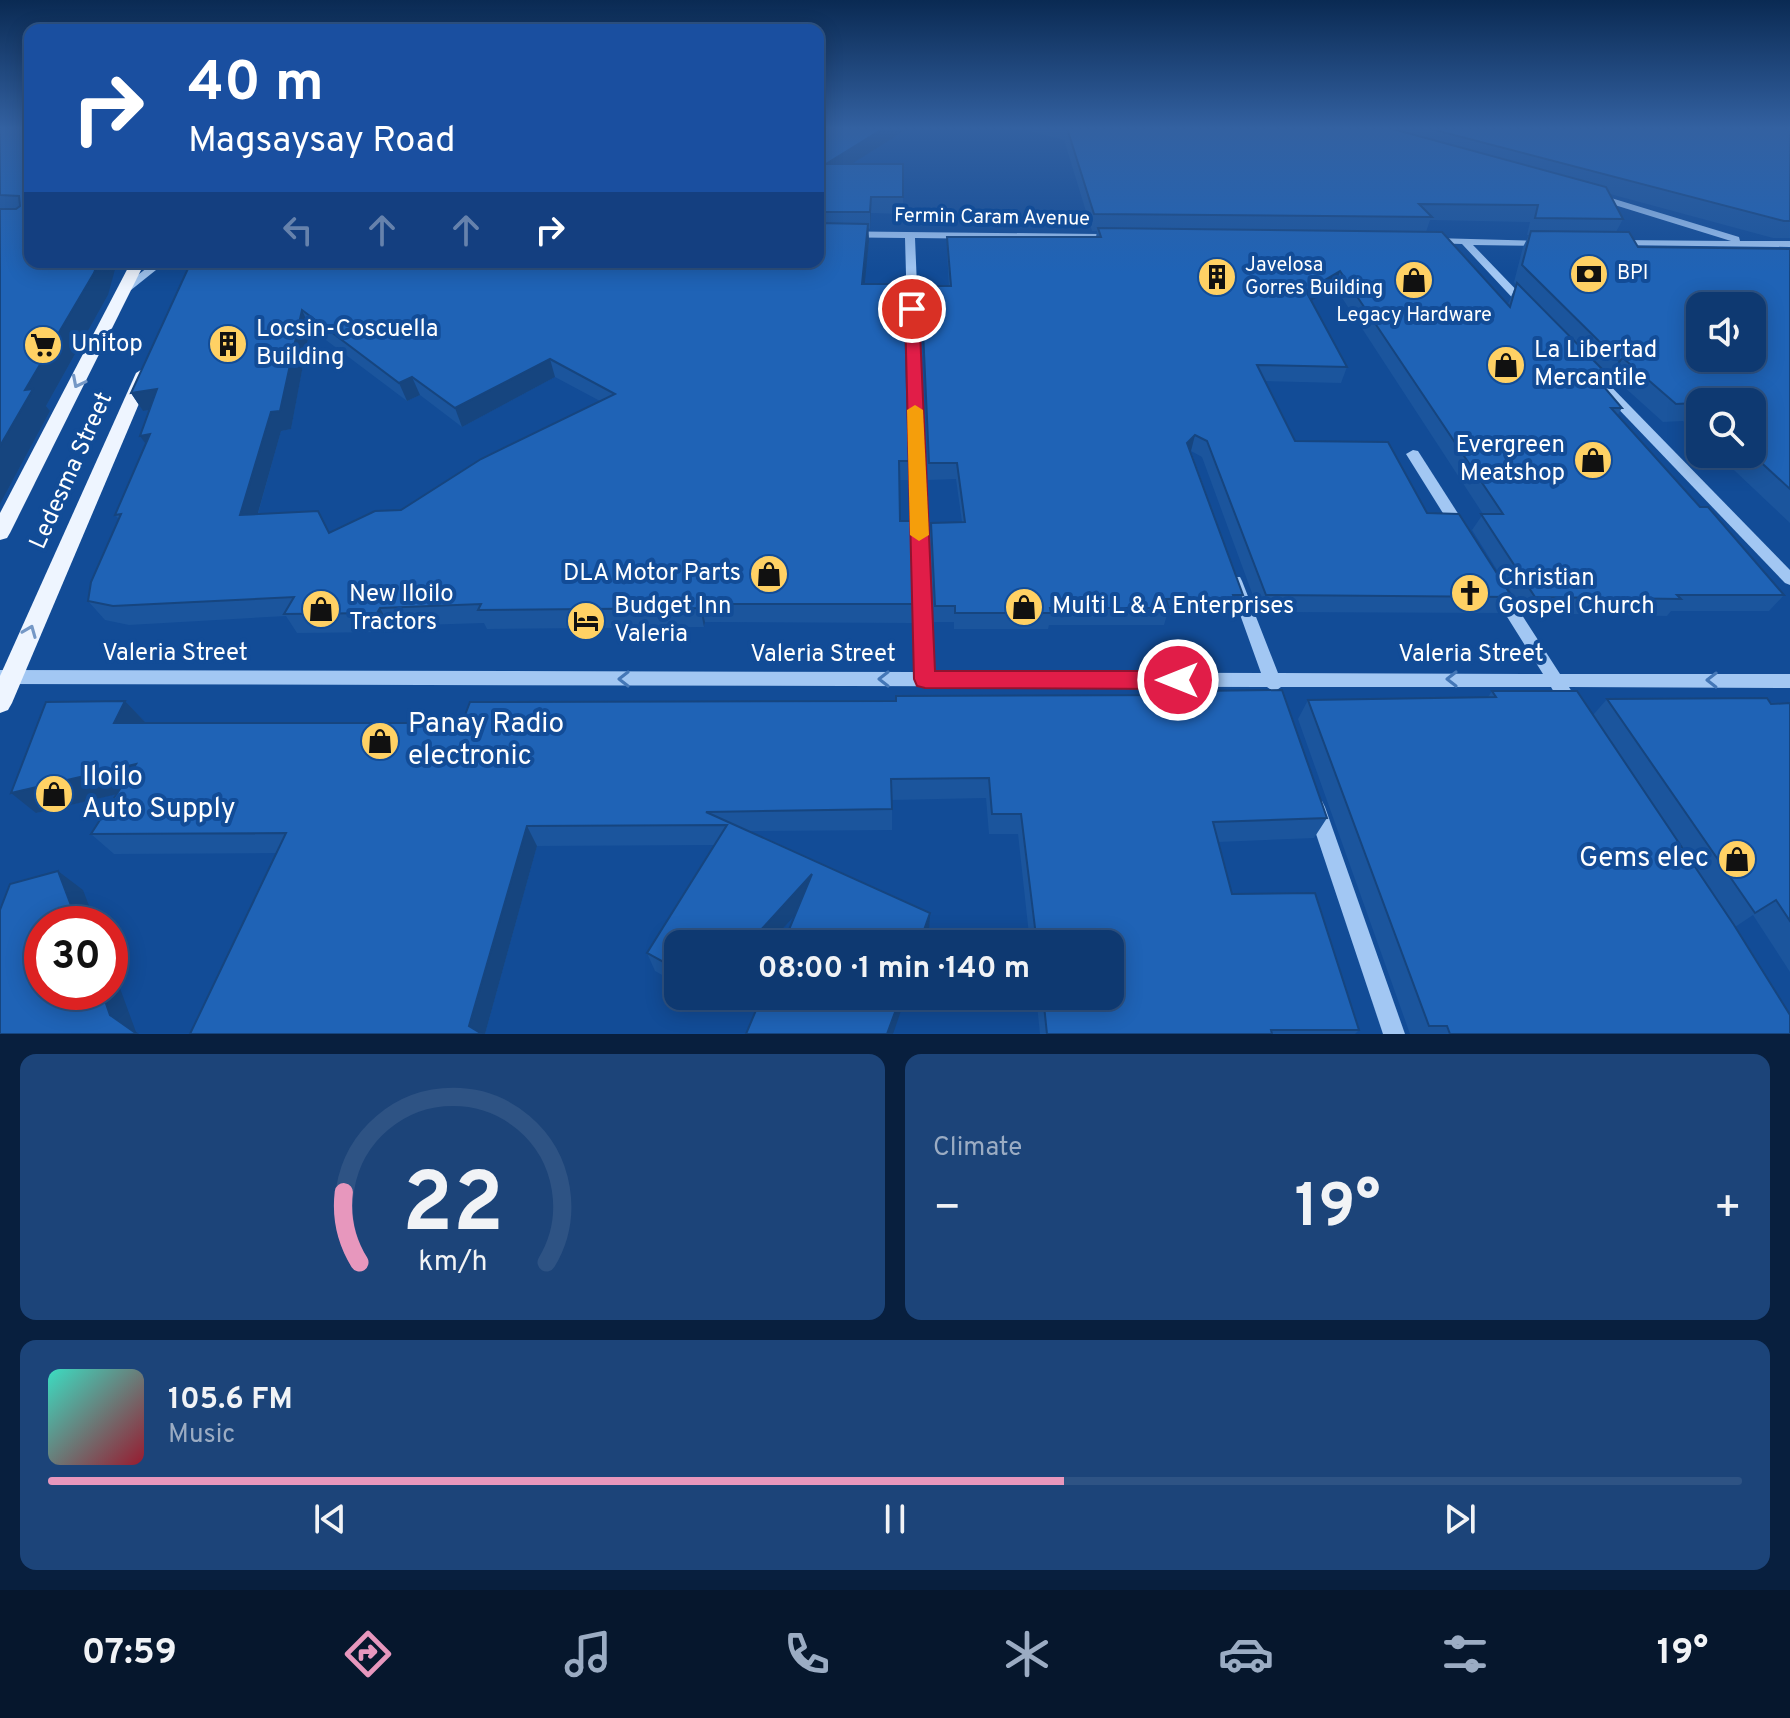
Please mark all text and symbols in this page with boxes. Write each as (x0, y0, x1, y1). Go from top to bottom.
text: 40 m (188, 50, 324, 120)
icon: right (56, 56, 160, 160)
text: Magsaysay Road (188, 119, 456, 165)
street label: Fermin Caram Avenue (894, 203, 1090, 233)
icon: left (276, 208, 320, 252)
icon: ahead (360, 208, 404, 252)
icon: ahead (444, 208, 488, 252)
icon: right (528, 208, 572, 252)
place label: Javelosa Gorres Building (1245, 253, 1383, 302)
bank icon: BPI (1568, 253, 1610, 295)
building icon: Javelosa Gorres Building (1196, 256, 1238, 298)
shop icon: Legacy Hardware (1393, 259, 1435, 301)
place label: BPI (1617, 261, 1648, 287)
pin (878, 275, 946, 343)
icon: arrive (890, 287, 934, 331)
map controls (1686, 292, 1766, 468)
button: sound (1686, 292, 1766, 372)
place label: Legacy Hardware (1336, 303, 1492, 329)
place label: Locsin-Coscuella Building (256, 315, 438, 373)
building icon: Locsin-Coscuella Building (207, 323, 249, 365)
supermarket icon: Unitop (22, 324, 64, 366)
place label: Unitop (71, 330, 143, 360)
place label: La Libertad Mercantile (1534, 336, 1657, 394)
shop icon: La Libertad Mercantile (1485, 344, 1527, 386)
one-way arrow (73, 374, 88, 389)
street label: Ledesma Street (24, 388, 120, 554)
button: search (1686, 388, 1766, 468)
place label: Evergreen Meatshop (1455, 431, 1565, 489)
shop icon: Evergreen Meatshop (1572, 439, 1614, 481)
shop icon: DLA Motor Parts (748, 553, 790, 595)
place label: DLA Motor Parts (563, 559, 741, 589)
place label: Christian Gospel Church (1498, 564, 1655, 622)
church icon: Christian Gospel Church (1449, 572, 1491, 614)
place label: New Iloilo Tractors (349, 580, 454, 638)
shop icon: Multi L & A Enterprises (1003, 586, 1045, 628)
shop icon: New Iloilo Tractors (300, 588, 342, 630)
place label: Budget Inn Valeria (614, 592, 732, 650)
place label: Multi L & A Enterprises (1052, 592, 1294, 622)
hotel icon: Budget Inn Valeria (565, 600, 607, 642)
one-way arrow (21, 625, 37, 639)
position arrow (1136, 638, 1220, 722)
street label: Valeria Street (102, 639, 248, 669)
street label: Valeria Street (750, 640, 896, 670)
street label: Valeria Street (1398, 640, 1544, 670)
one-way arrow (617, 670, 630, 688)
one-way arrow (877, 670, 890, 688)
one-way arrow (1445, 670, 1458, 688)
one-way arrow (1705, 671, 1718, 689)
place label: Panay Radio electronic (408, 707, 564, 775)
shop icon: Panay Radio electronic (359, 720, 401, 762)
place label: Iloilo Auto Supply (82, 760, 236, 828)
shop icon: Iloilo Auto Supply (33, 773, 75, 815)
shop icon: Gems elec (1716, 838, 1758, 880)
place label: Gems elec (1579, 841, 1709, 877)
speed limit sign: 30 (24, 906, 128, 1010)
text: 08:00 · 1 min · 140 m (758, 951, 1030, 988)
text: Climate (933, 1132, 1022, 1165)
text: 22 (402, 1156, 503, 1261)
text: 19° (1295, 1172, 1380, 1248)
text: − (933, 1182, 961, 1238)
text: + (1714, 1182, 1742, 1238)
text: km/h (418, 1245, 487, 1281)
text: 105.6 FM (168, 1382, 293, 1419)
text: Music (168, 1419, 235, 1452)
icon: previous (308, 1497, 352, 1541)
icon: pause (873, 1497, 917, 1541)
icon: next (1438, 1497, 1482, 1541)
icon: directions (340, 1626, 396, 1682)
icon: music (560, 1626, 616, 1682)
icon: phone (779, 1626, 835, 1682)
icon: climate (999, 1626, 1055, 1682)
icon: car (1218, 1626, 1274, 1682)
icon: filters (1437, 1626, 1493, 1682)
text: 07:59 (82, 1631, 177, 1677)
text: 19° (1657, 1631, 1708, 1677)

